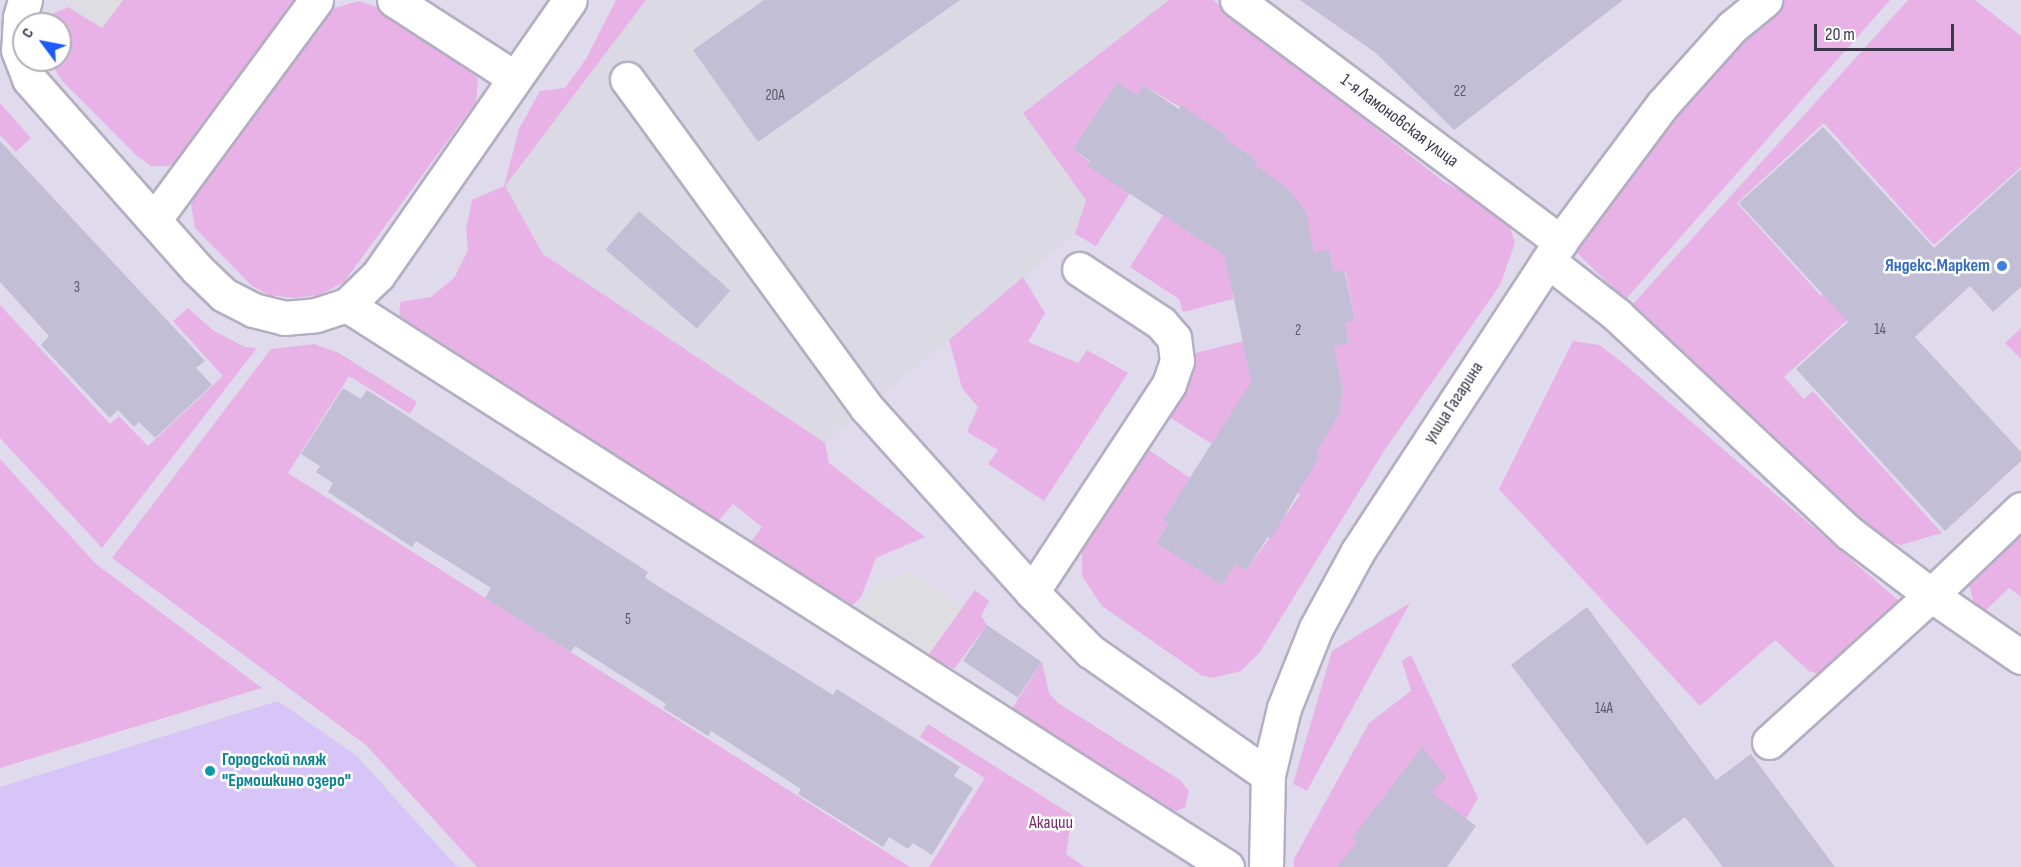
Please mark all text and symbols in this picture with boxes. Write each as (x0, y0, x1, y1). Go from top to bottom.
north arrow (12, 12, 72, 72)
scale bar (1817, 12, 1956, 50)
text: 20 m (1825, 24, 1855, 45)
text: С (18, 25, 38, 42)
street label: 1-я Ламоновская улица (1336, 70, 1462, 172)
house number: 22 (1454, 83, 1466, 101)
house number: 20А (765, 87, 785, 105)
place label: Яндекс.Маркет (1885, 255, 1990, 277)
marker: Яндекс.Маркет (1995, 259, 2009, 273)
house number: 3 (74, 279, 80, 297)
house number: 14 (1874, 321, 1886, 339)
house number: 2 (1295, 322, 1301, 340)
street label: улица Гагарина (1420, 358, 1488, 448)
house number: 5 (625, 611, 631, 629)
house number: 14А (1595, 700, 1613, 718)
place label: Городской пляж "Ермошкино озеро" (222, 750, 351, 792)
marker: Городской пляж "Ермошкино озеро" (203, 764, 217, 778)
park label: Акации (1029, 812, 1073, 834)

